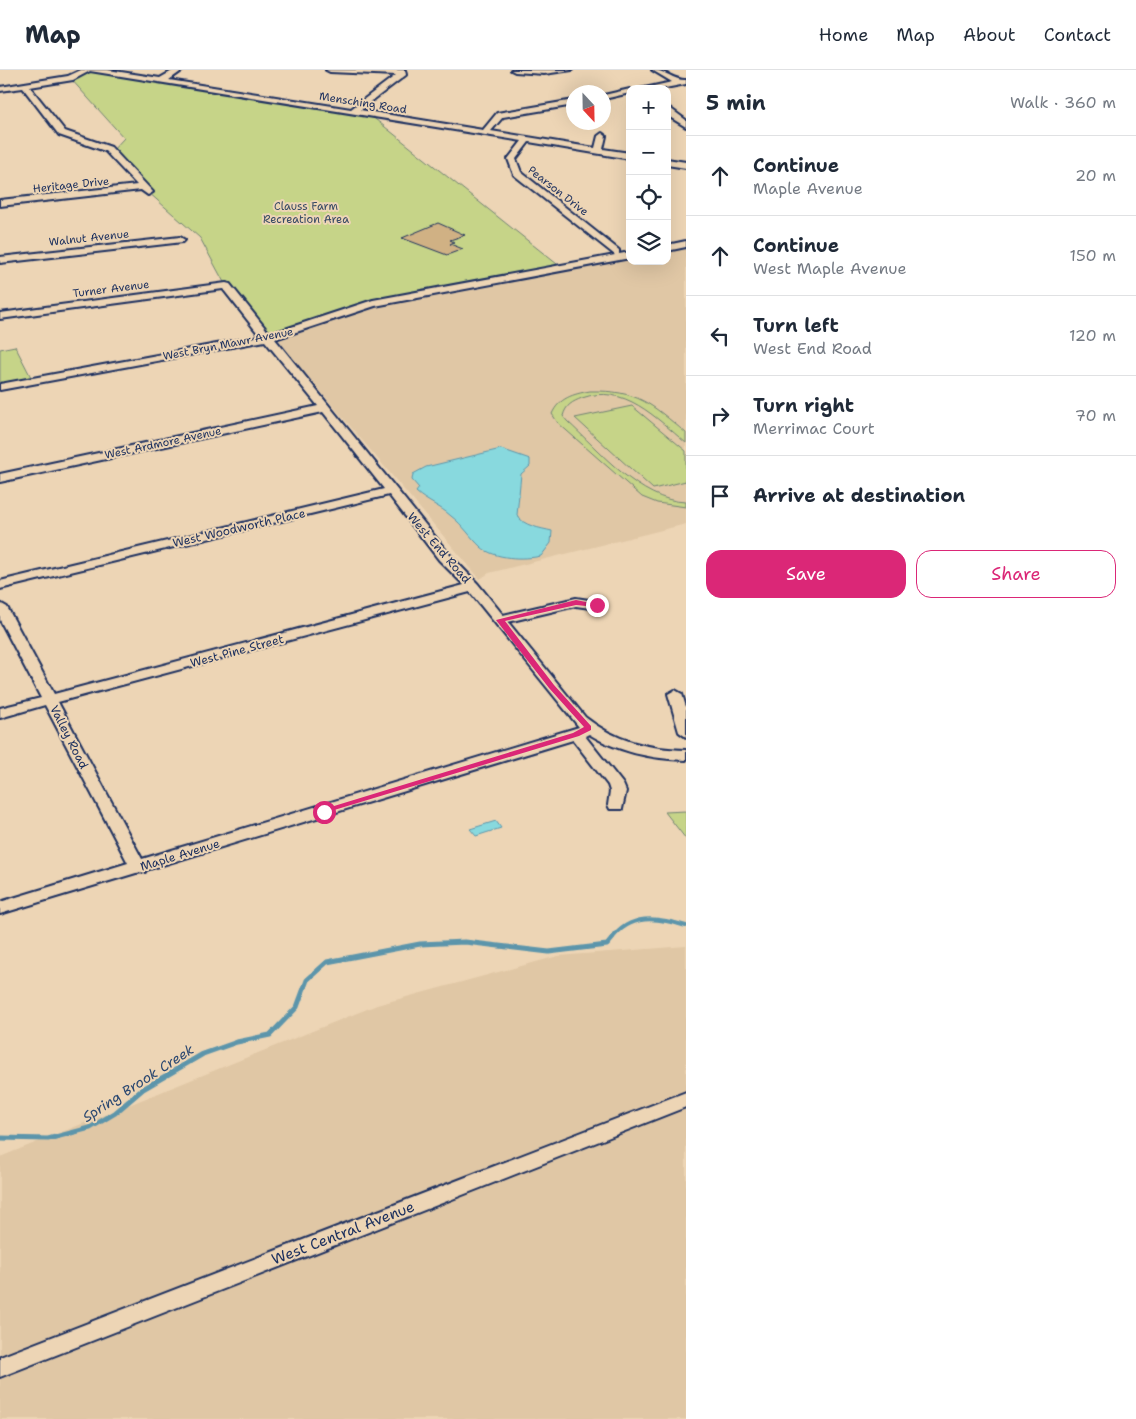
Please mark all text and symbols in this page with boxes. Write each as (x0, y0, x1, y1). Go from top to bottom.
text: Map (25, 19, 81, 51)
text: Home (819, 23, 868, 47)
text: Map (896, 23, 935, 47)
text: About (963, 23, 1016, 47)
text: Contact (1044, 23, 1111, 47)
north arrow (566, 85, 611, 130)
map controls (626, 85, 671, 265)
button: + (626, 85, 671, 130)
street label: Mensching Road (318, 89, 408, 117)
text: 5 min (706, 89, 766, 117)
text: Walk · 360 m (1010, 92, 1116, 113)
button: − (626, 130, 671, 175)
text: Continue (753, 153, 839, 178)
icon: ahead (706, 162, 734, 190)
street label: Pearson Drive (525, 163, 591, 219)
text: 20 m (1075, 165, 1116, 186)
street label: Heritage Drive (32, 174, 110, 196)
button: locate (626, 175, 671, 220)
text: Maple Avenue (753, 178, 863, 199)
park label: Clauss Farm Recreation Area (263, 199, 349, 227)
button: layers (626, 220, 671, 265)
street label: Walnut Avenue (48, 226, 130, 250)
text: Continue (753, 233, 839, 258)
icon: ahead (706, 242, 734, 270)
text: 150 m (1069, 245, 1116, 266)
text: West Maple Avenue (753, 258, 907, 279)
street label: Turner Avenue (72, 277, 150, 301)
text: Turn left (753, 313, 839, 338)
icon: left (706, 322, 734, 350)
street label: West Bryn Mawr Avenue (162, 324, 294, 364)
text: 120 m (1069, 325, 1116, 346)
text: West End Road (753, 338, 872, 359)
text: Turn right (753, 393, 854, 418)
icon: right (706, 402, 734, 430)
text: 70 m (1075, 405, 1116, 426)
text: Merrimac Court (753, 418, 875, 439)
street label: West Ardmore Avenue (103, 423, 223, 463)
icon: arrive (706, 482, 734, 510)
text: Arrive at destination (753, 483, 965, 508)
street label: West Woodworth Place (171, 505, 307, 551)
street label: West End Road (404, 509, 475, 587)
button: Save (706, 550, 906, 598)
button: Share (916, 550, 1116, 598)
route end (586, 594, 609, 617)
street label: West Pine Street (188, 631, 286, 671)
street label: Valley Road (46, 702, 92, 772)
route start (313, 801, 336, 824)
street label: Maple Avenue (138, 835, 222, 875)
water label: Spring Brook Creek (79, 1040, 197, 1126)
street label: West Central Avenue (269, 1197, 417, 1269)

